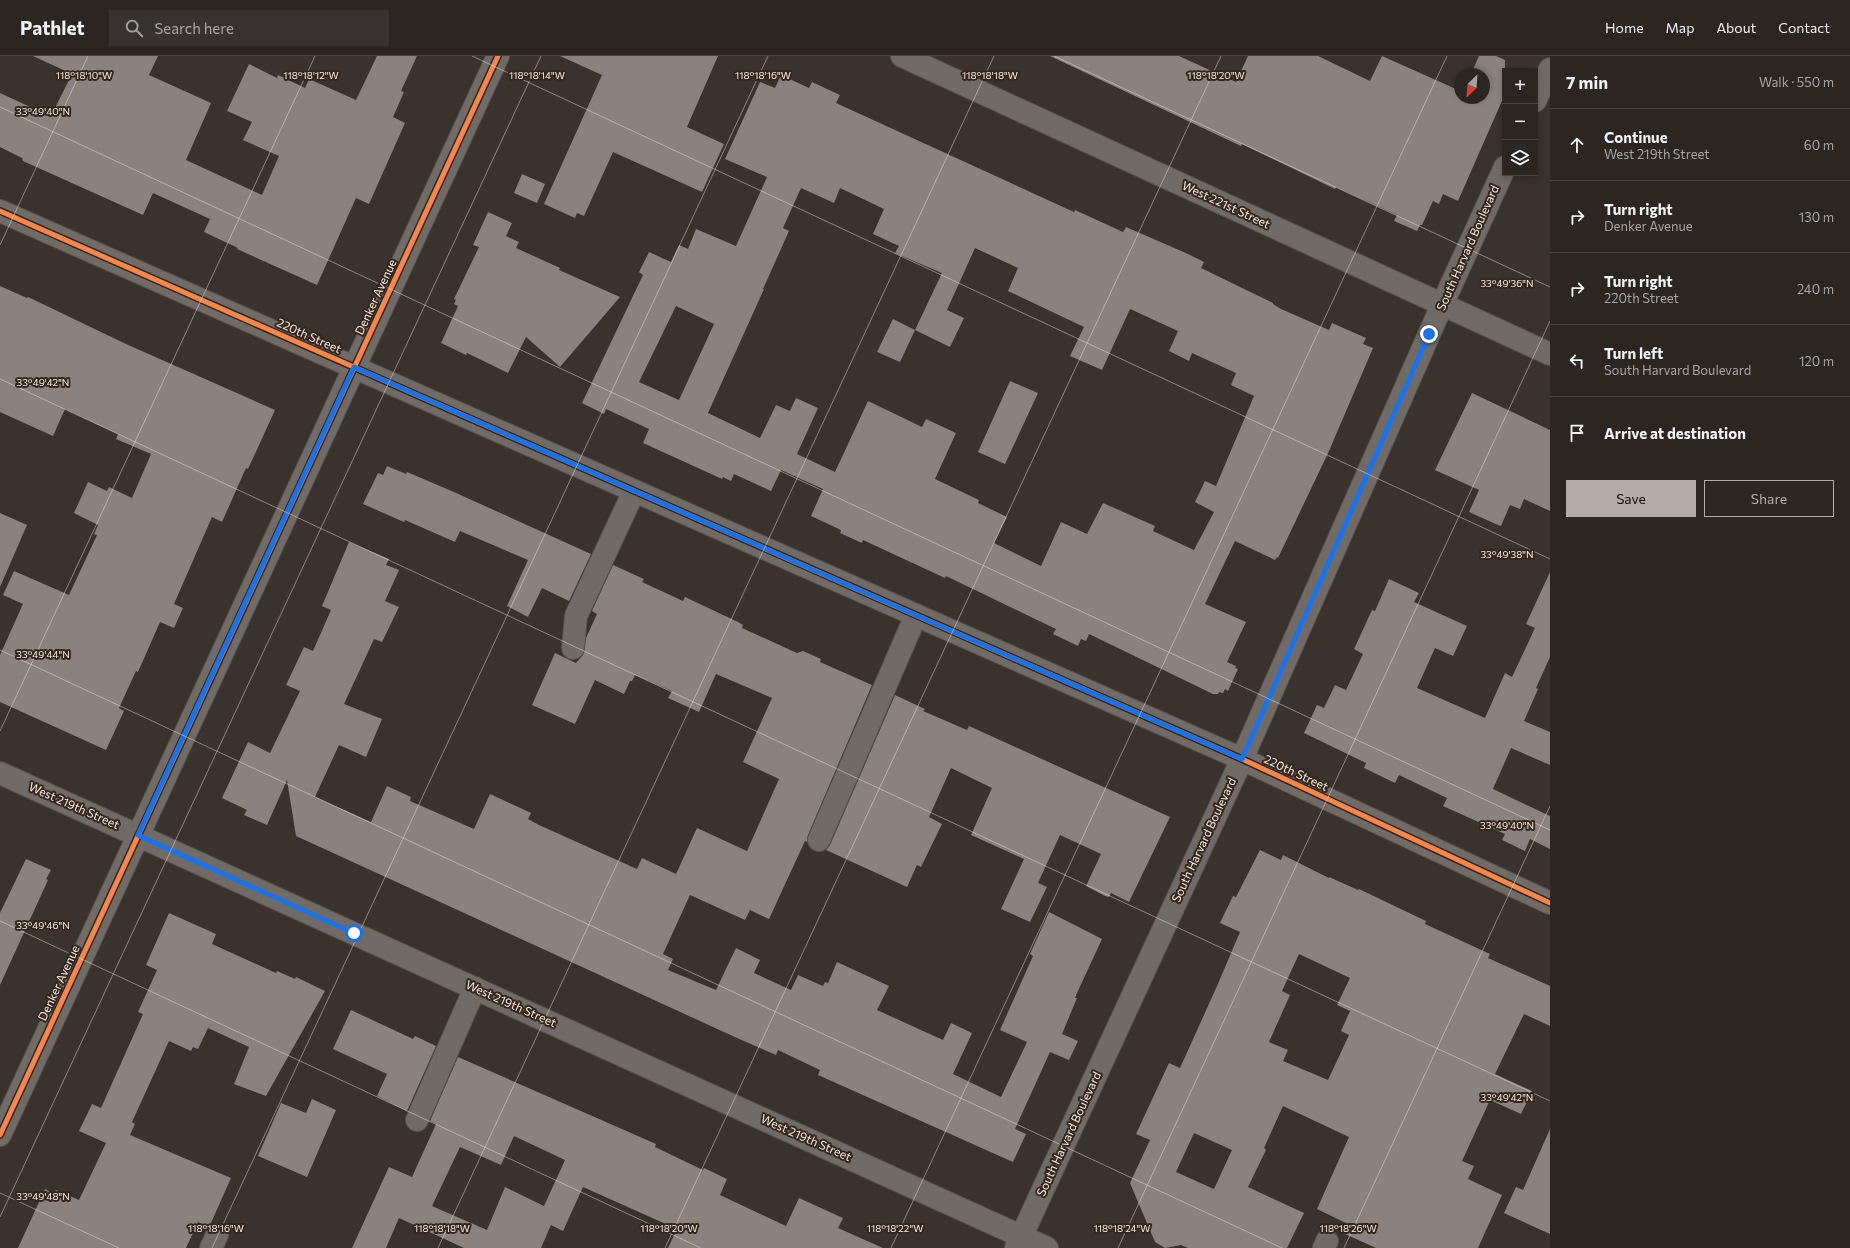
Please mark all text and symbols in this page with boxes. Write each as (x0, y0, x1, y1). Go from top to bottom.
search box (109, 10, 389, 46)
text: Pathlet (20, 16, 85, 39)
icon: search (123, 17, 145, 39)
text: Search here (155, 19, 234, 37)
text: Home (1605, 19, 1644, 36)
text: Map (1666, 19, 1694, 36)
text: About (1716, 19, 1756, 36)
text: Contact (1778, 19, 1830, 36)
north arrow (1454, 68, 1490, 104)
map controls (1502, 68, 1538, 176)
button: + (1502, 68, 1538, 104)
text: 118°18'10"W (56, 69, 112, 81)
text: 118°18'12"W (283, 69, 339, 81)
text: 118°18'14"W (509, 69, 565, 81)
text: 118°18'16"W (735, 69, 791, 81)
text: 118°18'18"W (962, 69, 1018, 81)
text: 118°18'20"W (1187, 69, 1245, 81)
text: 7 min (1566, 72, 1608, 93)
text: Walk · 550 m (1759, 74, 1834, 90)
button: − (1502, 104, 1538, 140)
text: 33°49'40"N (16, 105, 70, 117)
text: Continue (1604, 128, 1668, 146)
icon: ahead (1566, 134, 1588, 156)
text: 60 m (1804, 137, 1834, 153)
button: layers (1502, 140, 1538, 176)
text: West 219th Street (1604, 146, 1710, 162)
street label: West 221st Street (1180, 178, 1273, 231)
street label: South Harvard Boulevard (1433, 183, 1501, 313)
text: Turn right (1604, 200, 1673, 218)
icon: right (1566, 206, 1588, 228)
text: 130 m (1799, 209, 1834, 225)
text: Denker Avenue (1604, 218, 1693, 234)
street label: Denker Avenue (351, 257, 399, 337)
text: Turn right (1604, 272, 1673, 290)
text: 33°49'36"N (1480, 277, 1534, 289)
icon: right (1566, 278, 1588, 300)
text: 240 m (1797, 281, 1834, 297)
text: 220th Street (1604, 290, 1679, 306)
street label: 220th Street (275, 315, 344, 356)
route end (1420, 325, 1438, 343)
text: Turn left (1604, 344, 1663, 362)
icon: left (1566, 350, 1588, 372)
text: 120 m (1799, 353, 1834, 369)
text: South Harvard Boulevard (1604, 362, 1751, 378)
text: 33°49'42"N (17, 376, 69, 388)
icon: arrive (1566, 422, 1588, 444)
text: Arrive at destination (1604, 424, 1746, 442)
button: Save (1566, 480, 1696, 517)
button: Share (1704, 480, 1834, 517)
text: 33°49'38"N (1480, 548, 1534, 560)
text: 33°49'44"N (16, 648, 70, 660)
street label: 220th Street (1262, 751, 1331, 793)
street label: South Harvard Boulevard (1168, 775, 1238, 904)
street label: West 219th Street (27, 779, 122, 831)
text: 33°49'40"N (1480, 819, 1534, 831)
text: 33°49'46"N (16, 919, 70, 931)
route start (345, 924, 363, 942)
street label: Denker Avenue (34, 943, 82, 1023)
street label: West 219th Street (464, 977, 559, 1029)
street label: South Harvard Boulevard (1033, 1069, 1103, 1198)
text: 33°49'42"N (1481, 1091, 1533, 1103)
street label: West 219th Street (759, 1111, 854, 1163)
text: 33°49'48"N (16, 1190, 70, 1202)
text: 118°18'16"W (188, 1222, 244, 1234)
text: 118°18'18"W (414, 1222, 470, 1234)
text: 118°18'20"W (640, 1222, 698, 1234)
text: 118°18'22"W (867, 1222, 923, 1234)
text: 118°18'24"W (1094, 1222, 1150, 1234)
text: 118°18'26"W (1319, 1222, 1377, 1234)

